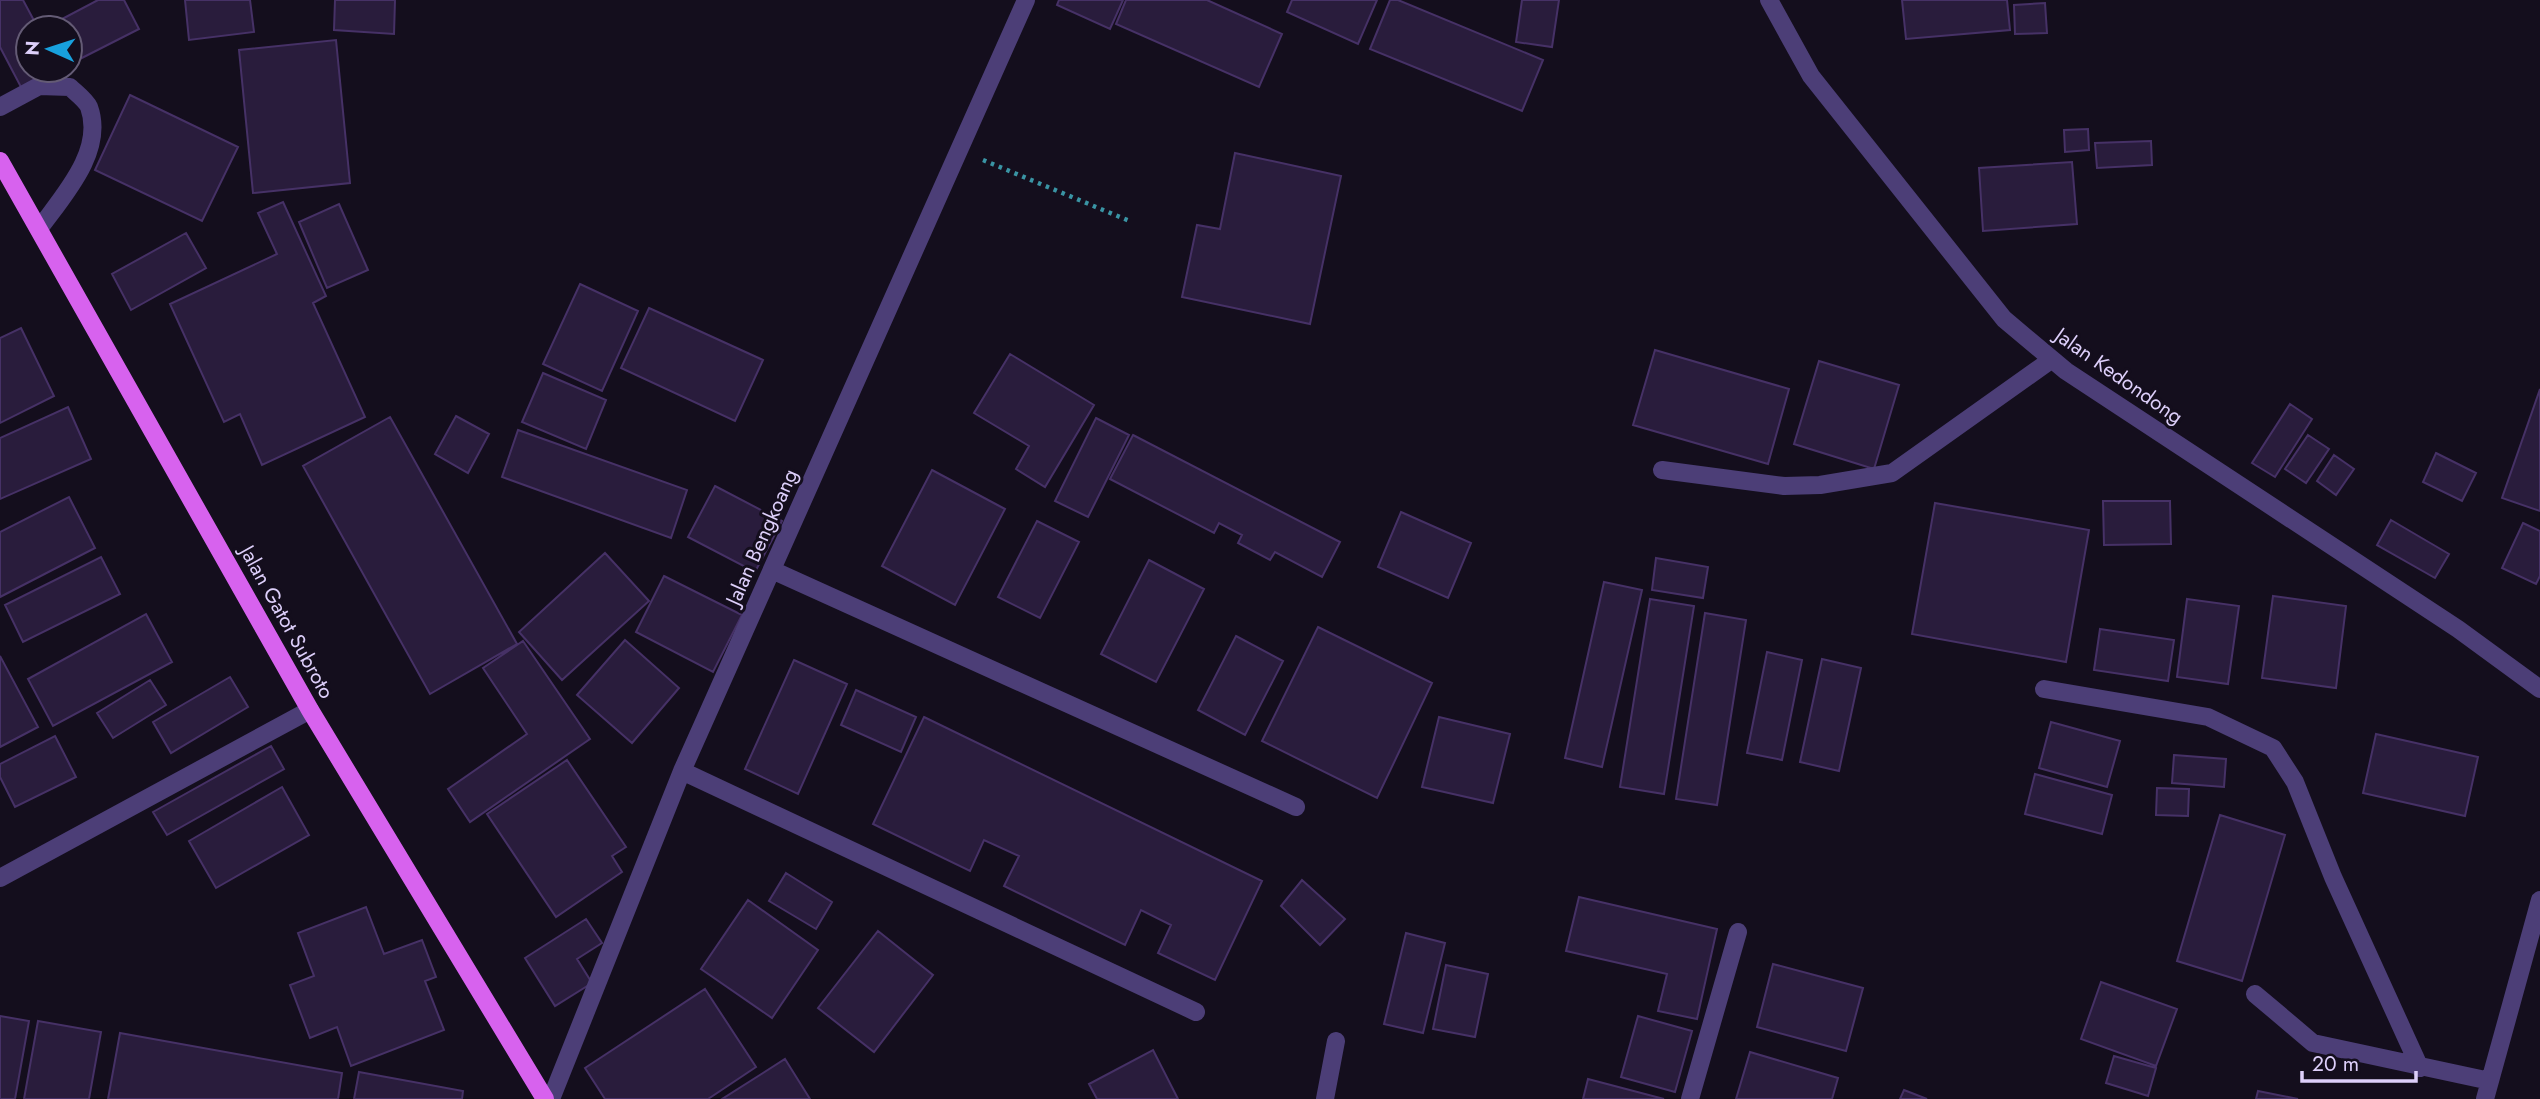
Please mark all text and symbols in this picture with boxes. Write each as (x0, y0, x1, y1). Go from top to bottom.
north arrow (14, 14, 84, 84)
text: N (19, 40, 46, 56)
street label: Jalan Kedondong (2046, 319, 2189, 431)
street label: Jalan Bengkoang (717, 464, 805, 613)
street label: Jalan Gatot Subroto (231, 537, 342, 704)
scale bar (2302, 1040, 2416, 1084)
text: 20 m (2312, 1049, 2359, 1079)

